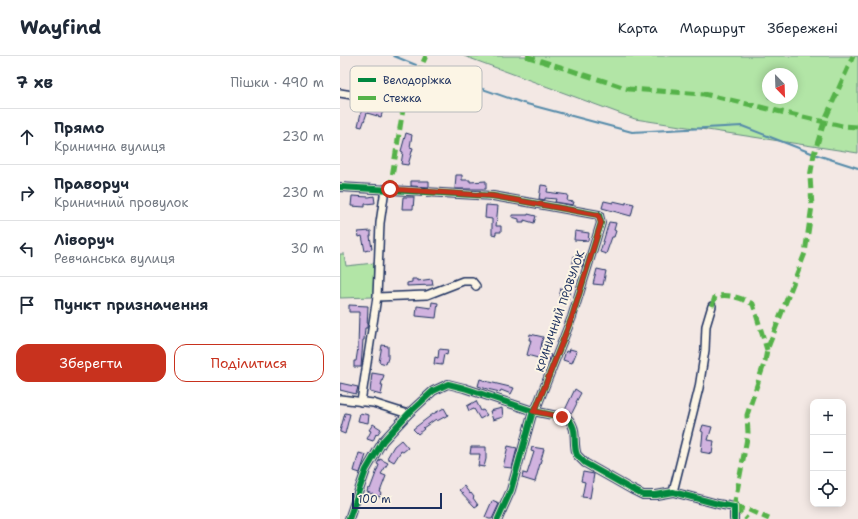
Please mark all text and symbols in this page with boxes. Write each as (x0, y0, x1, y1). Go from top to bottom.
text: Wayfind (20, 15, 101, 40)
text: Карта (618, 19, 658, 37)
text: Маршрут (680, 19, 745, 37)
text: Збережені (767, 19, 838, 37)
legend (350, 66, 482, 112)
north arrow (762, 68, 798, 104)
text: 7 хв (16, 71, 53, 93)
text: Велодоріжка (383, 73, 451, 88)
text: Пішки · 490 m (230, 74, 324, 91)
text: Стежка (383, 91, 422, 106)
text: Прямо (54, 118, 104, 138)
icon: ahead (16, 126, 38, 148)
text: 230 m (282, 128, 324, 145)
text: Кринична вулиця (54, 138, 166, 155)
text: Праворуч (54, 174, 129, 194)
route start (381, 180, 399, 198)
icon: right (16, 182, 38, 204)
text: 230 m (282, 184, 324, 201)
text: Криничний провулок (54, 194, 188, 211)
text: Ліворуч (54, 230, 114, 250)
icon: left (16, 238, 38, 260)
text: 30 m (290, 240, 324, 257)
street label: КРИНИЧНИЙ ПРОВУЛОК (532, 248, 588, 374)
text: Ревчанська вулиця (54, 250, 175, 267)
icon: arrive (16, 294, 38, 316)
text: Пункт призначення (54, 295, 209, 315)
button: Зберегти (16, 344, 166, 382)
button: Поділитися (174, 344, 324, 382)
map controls (810, 399, 846, 507)
button: + (810, 399, 846, 435)
route end (553, 408, 571, 426)
button: − (810, 435, 846, 471)
button: locate (810, 471, 846, 507)
scale bar (352, 491, 442, 510)
text: 100 m (358, 492, 391, 507)

